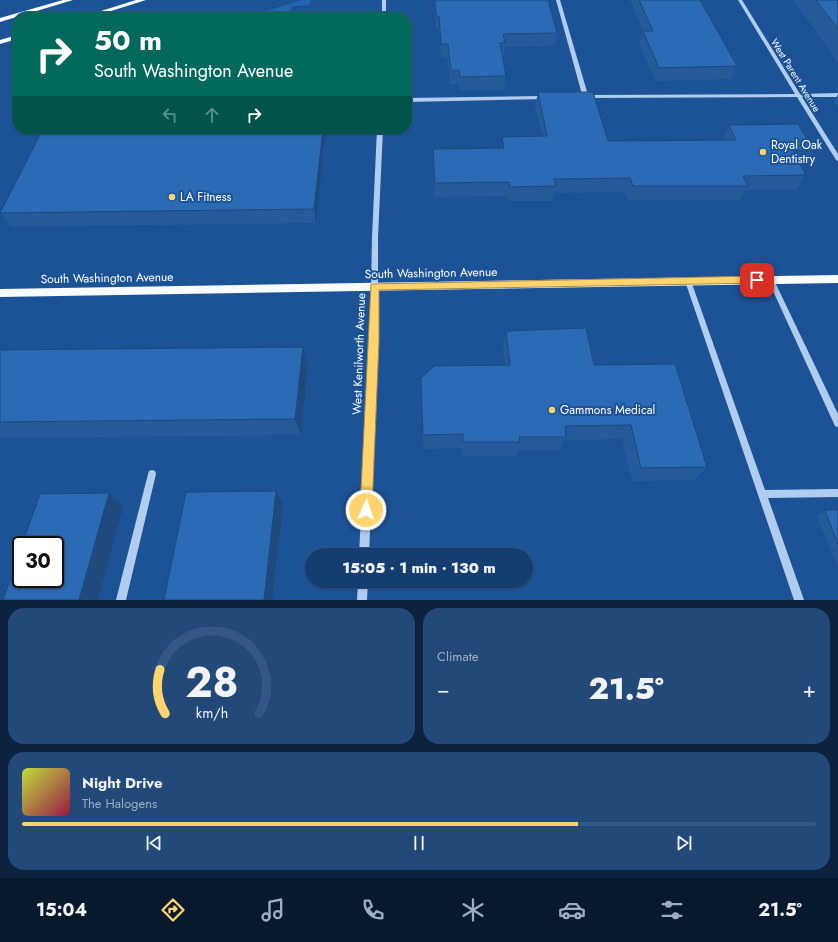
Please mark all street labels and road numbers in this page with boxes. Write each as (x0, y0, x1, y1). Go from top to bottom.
street label: West Parent Avenue (767, 36, 824, 115)
street label: South Washington Avenue (364, 263, 498, 283)
street label: South Washington Avenue (40, 268, 174, 288)
street label: West Kenilworth Avenue (348, 293, 370, 415)

